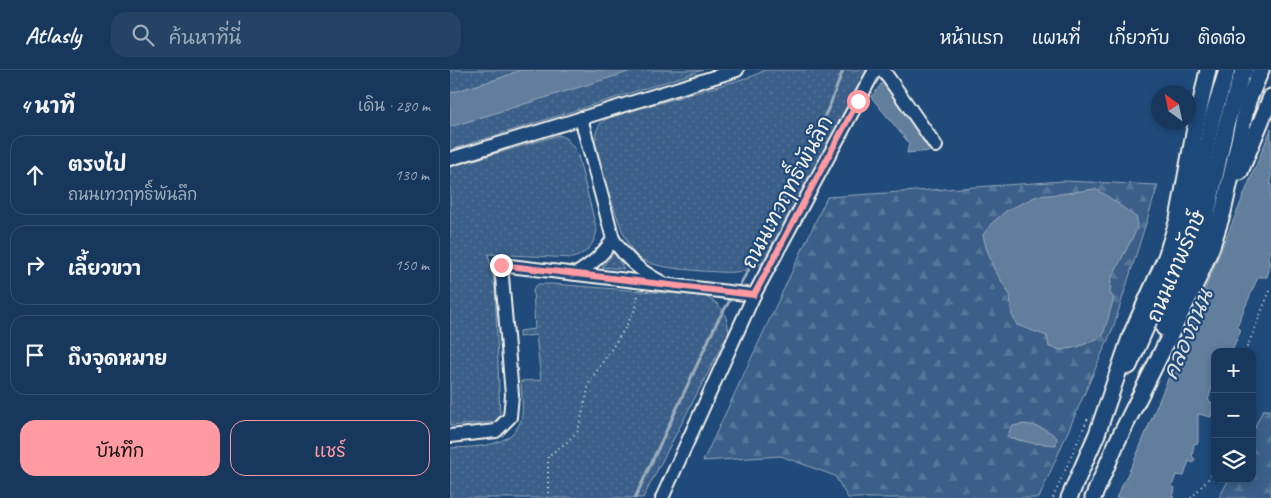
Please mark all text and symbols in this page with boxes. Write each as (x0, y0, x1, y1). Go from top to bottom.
search box (111, 12, 461, 57)
text: Atlasly (25, 20, 81, 50)
icon: search (129, 21, 157, 49)
text: ค้นหาที่นี่ (169, 26, 241, 50)
text: หน้าแรก (940, 27, 1004, 49)
text: แผนที่ (1032, 27, 1080, 49)
text: เกี่ยวกับ (1108, 27, 1170, 49)
text: ติดต่อ (1198, 27, 1246, 49)
north arrow (1151, 85, 1196, 130)
route start (847, 90, 870, 113)
text: 4 นาที (20, 93, 75, 119)
text: เดิน · 280 m (358, 96, 430, 116)
street label: ถนนเทวฤทธิ์พันลึก (731, 109, 839, 274)
text: ตรงไป (68, 153, 126, 177)
icon: ahead (21, 161, 49, 189)
text: 130 m (395, 165, 429, 185)
text: ถนนเทวฤทธิ์พันลึก (68, 185, 197, 205)
street label: ถนนเทพรักษ์ (1141, 205, 1212, 326)
icon: right (21, 251, 49, 279)
route end (490, 254, 513, 277)
text: 150 m (395, 255, 429, 275)
text: เลี้ยวขวา (68, 257, 141, 281)
water label: คลองถนน (1156, 284, 1220, 384)
icon: arrive (21, 341, 49, 369)
text: ถึงจุดหมาย (68, 347, 167, 371)
map controls (1211, 348, 1256, 483)
button: + (1211, 348, 1256, 393)
button: − (1211, 393, 1256, 438)
button: บันทึก (20, 420, 220, 476)
button: แชร์ (230, 420, 430, 476)
button: layers (1211, 438, 1256, 483)

